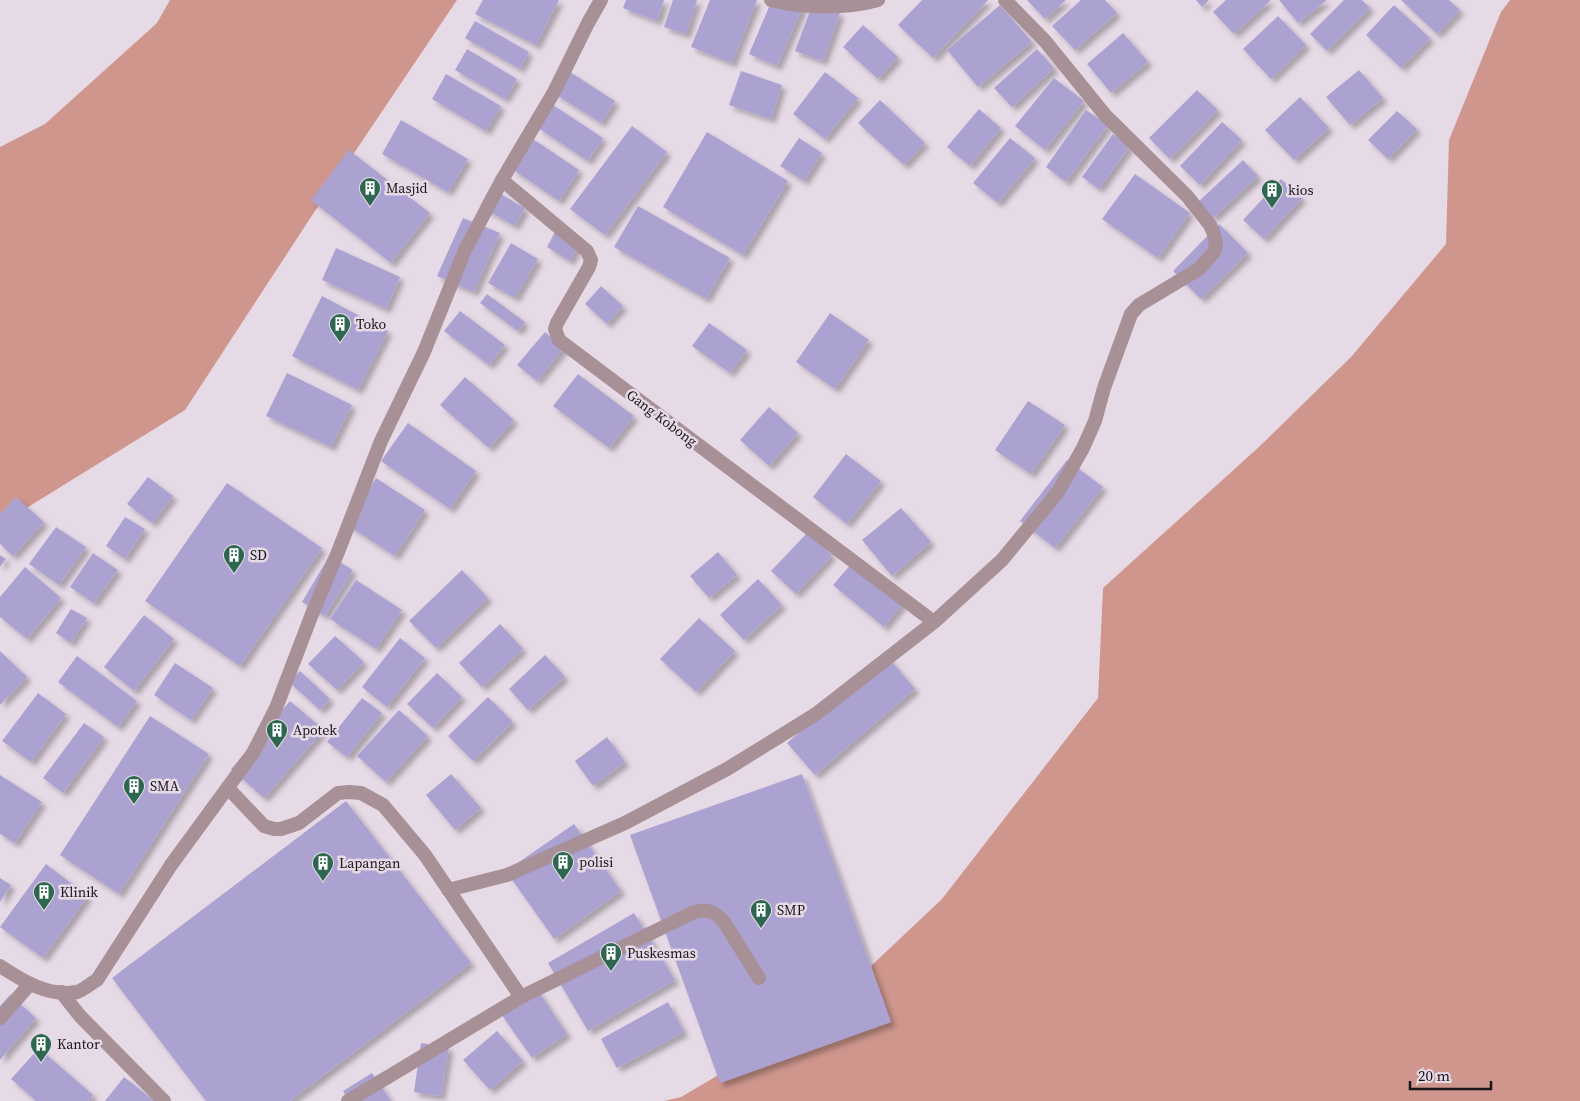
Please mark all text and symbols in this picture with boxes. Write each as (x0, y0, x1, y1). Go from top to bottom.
building icon: Masjid (358, 176, 382, 207)
place label: Masjid (386, 178, 428, 198)
building icon: kios (1260, 178, 1284, 209)
place label: kios (1288, 180, 1314, 200)
building icon: Toko (328, 312, 352, 343)
place label: Toko (356, 314, 386, 334)
street label: Gang Kobong (623, 385, 701, 451)
building icon: SD (222, 543, 246, 574)
place label: SD (250, 545, 267, 565)
building icon: Apotek (265, 718, 289, 749)
place label: Apotek (293, 720, 337, 740)
building icon: SMA (122, 774, 146, 805)
place label: SMA (150, 776, 180, 796)
building icon: polisi (551, 850, 575, 881)
building icon: Lapangan (311, 851, 335, 882)
place label: polisi (579, 852, 613, 872)
place label: Lapangan (339, 853, 401, 873)
building icon: Klinik (32, 880, 56, 911)
place label: Klinik (60, 882, 98, 902)
building icon: SMP (749, 898, 773, 929)
place label: SMP (777, 900, 805, 920)
building icon: Puskesmas (599, 941, 623, 972)
place label: Puskesmas (627, 943, 696, 963)
building icon: Kantor (29, 1032, 53, 1063)
place label: Kantor (57, 1034, 100, 1054)
scale bar (1410, 1058, 1491, 1090)
text: 20 m (1418, 1065, 1450, 1086)

